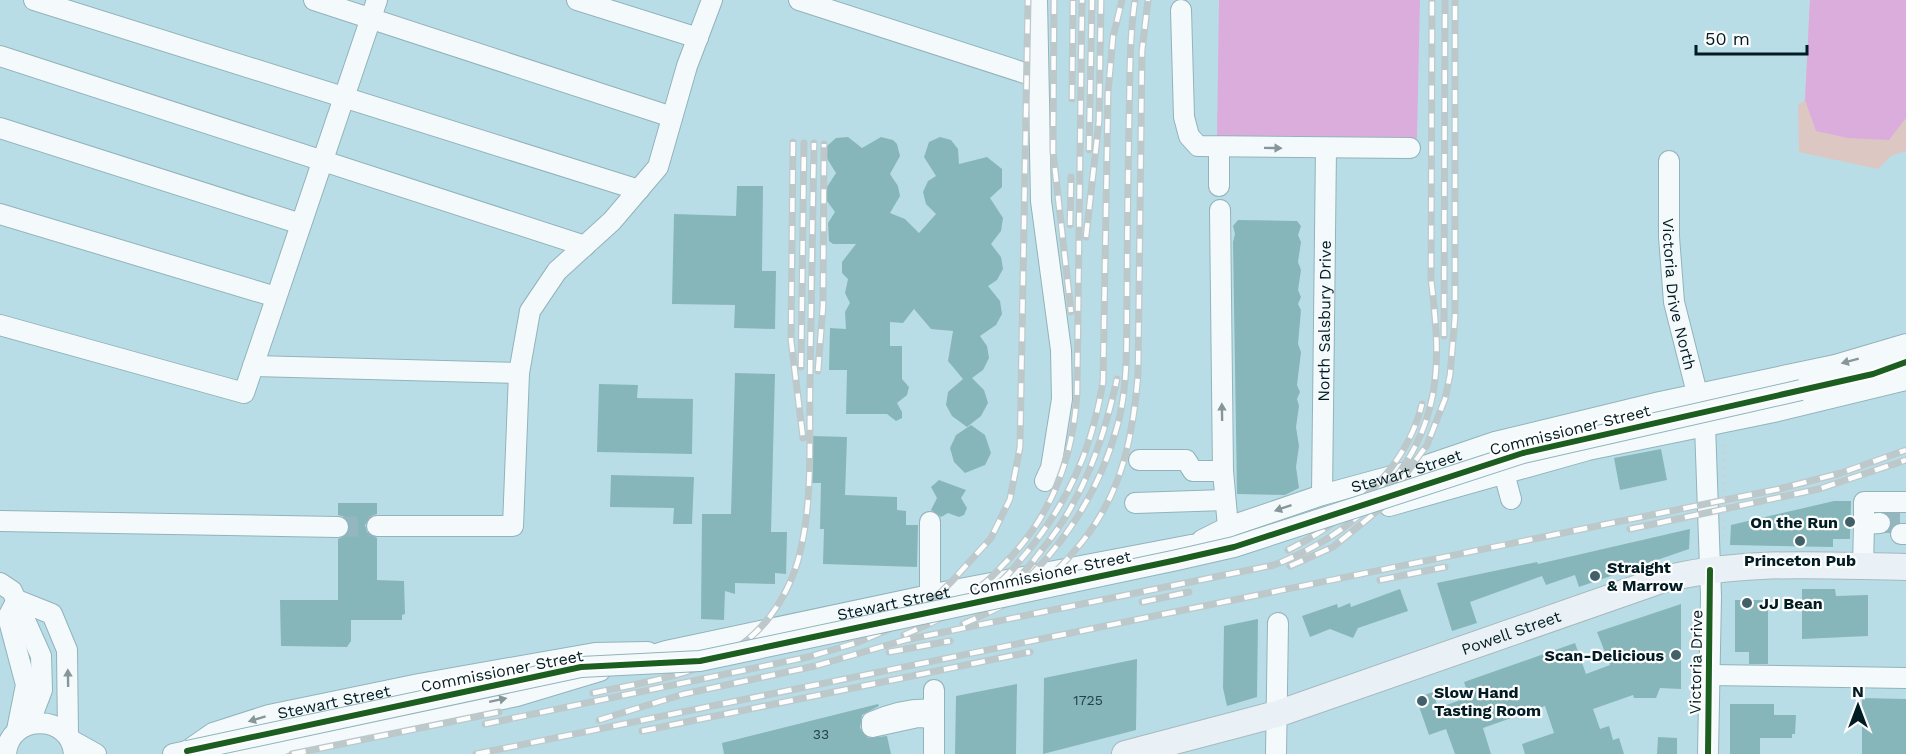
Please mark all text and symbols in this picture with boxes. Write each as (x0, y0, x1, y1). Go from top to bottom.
scale bar (1696, 18, 1807, 56)
text: 50 m (1705, 28, 1750, 49)
one-way arrow (1263, 143, 1282, 152)
street label: Victoria Drive North (1659, 218, 1700, 372)
street label: North Salsbury Drive (1314, 240, 1334, 402)
one-way arrow (1841, 356, 1859, 366)
street label: Commissioner Street (1488, 401, 1653, 459)
one-way arrow (1217, 403, 1227, 422)
street label: Stewart Street (1349, 445, 1464, 496)
one-way arrow (1274, 503, 1292, 513)
place label: On the Run (1750, 513, 1838, 532)
marker: On the Run (1843, 515, 1857, 529)
marker: Princeton Pub (1793, 534, 1807, 548)
street label: Commissioner Street (967, 546, 1133, 599)
place label: Princeton Pub (1744, 551, 1856, 570)
place label: Straight & Marrow (1607, 558, 1684, 595)
marker: Straight & Marrow (1588, 569, 1602, 583)
street label: Stewart Street (835, 582, 952, 624)
place label: JJ Bean (1759, 594, 1823, 613)
marker: JJ Bean (1740, 596, 1754, 610)
street label: Powell Street (1459, 606, 1564, 658)
street label: Victoria Drive (1686, 610, 1706, 714)
street label: Commissioner Street (419, 646, 585, 696)
place label: Scan-Delicious (1545, 646, 1664, 665)
marker: Scan-Delicious (1669, 648, 1683, 662)
one-way arrow (63, 668, 73, 687)
north arrow (1828, 676, 1888, 736)
street label: Stewart Street (276, 681, 392, 723)
text: N (1852, 682, 1864, 701)
place label: Slow Hand Tasting Room (1434, 683, 1541, 720)
house number: 1725 (1073, 692, 1103, 708)
marker: Slow Hand Tasting Room (1415, 694, 1429, 708)
one-way arrow (488, 695, 507, 704)
one-way arrow (248, 715, 266, 724)
house number: 33 (813, 726, 829, 742)

